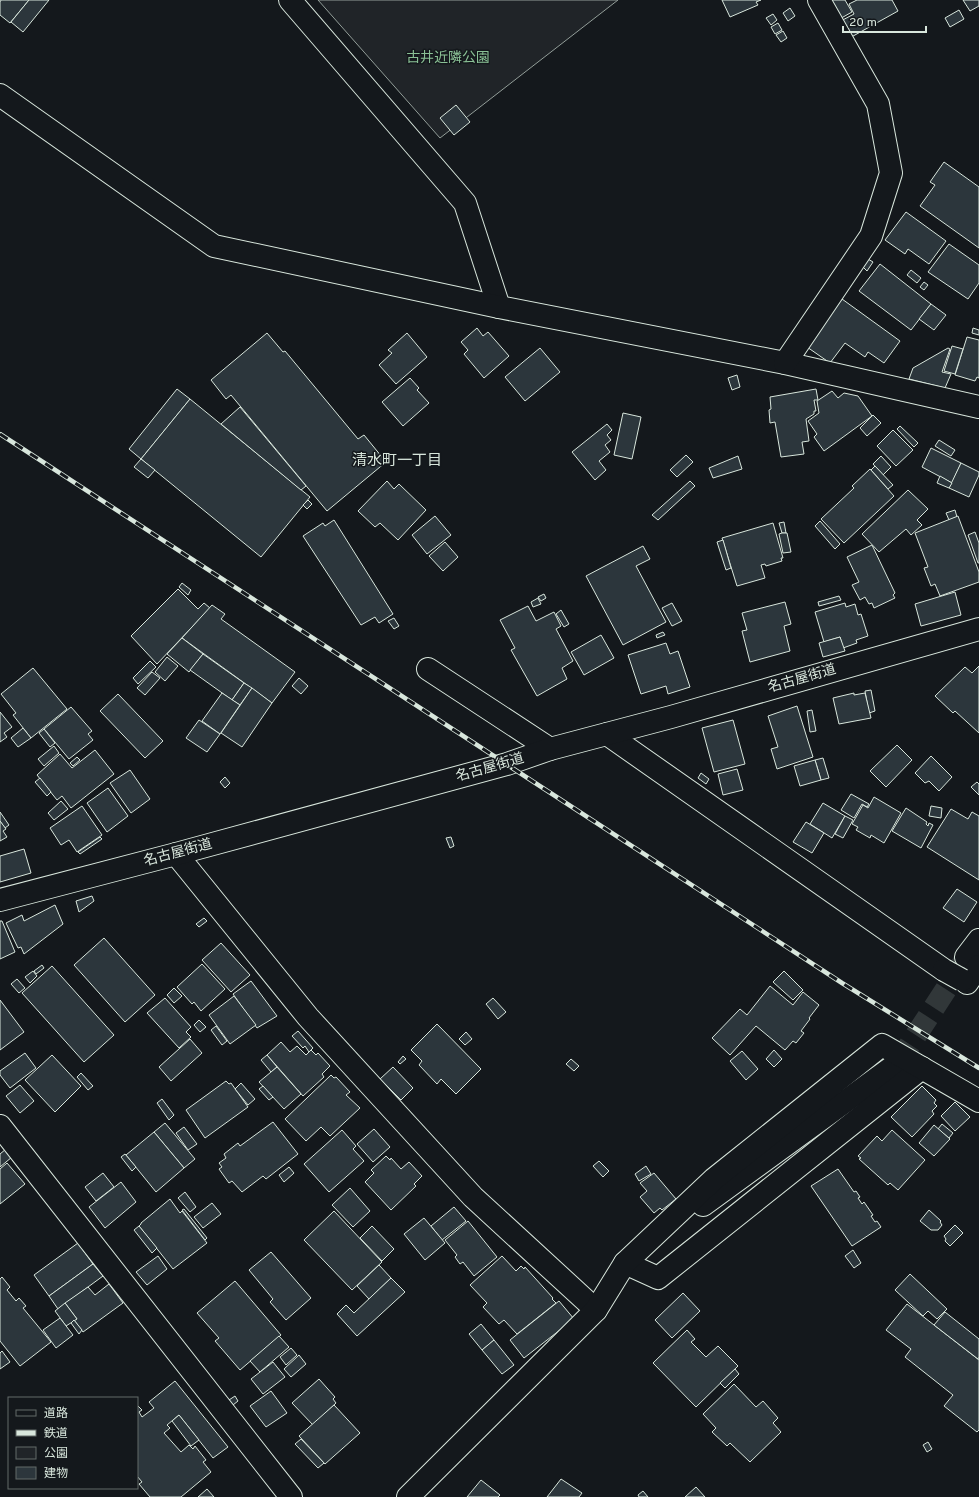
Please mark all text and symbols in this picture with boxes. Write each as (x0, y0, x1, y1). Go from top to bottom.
scale bar (843, 8, 926, 34)
text: 20 m (849, 15, 877, 31)
park label: 古井近隣公園 (406, 49, 490, 67)
district label: 清水町一丁目 (352, 452, 442, 471)
street label: 名古屋街道 (766, 661, 838, 697)
street label: 名古屋街道 (454, 750, 526, 786)
street label: 名古屋街道 (142, 836, 214, 870)
legend (8, 1397, 138, 1489)
text: 道路 (44, 1406, 68, 1422)
text: 鉄道 (44, 1426, 68, 1442)
text: 公園 (44, 1446, 68, 1462)
text: 建物 (44, 1466, 68, 1482)

